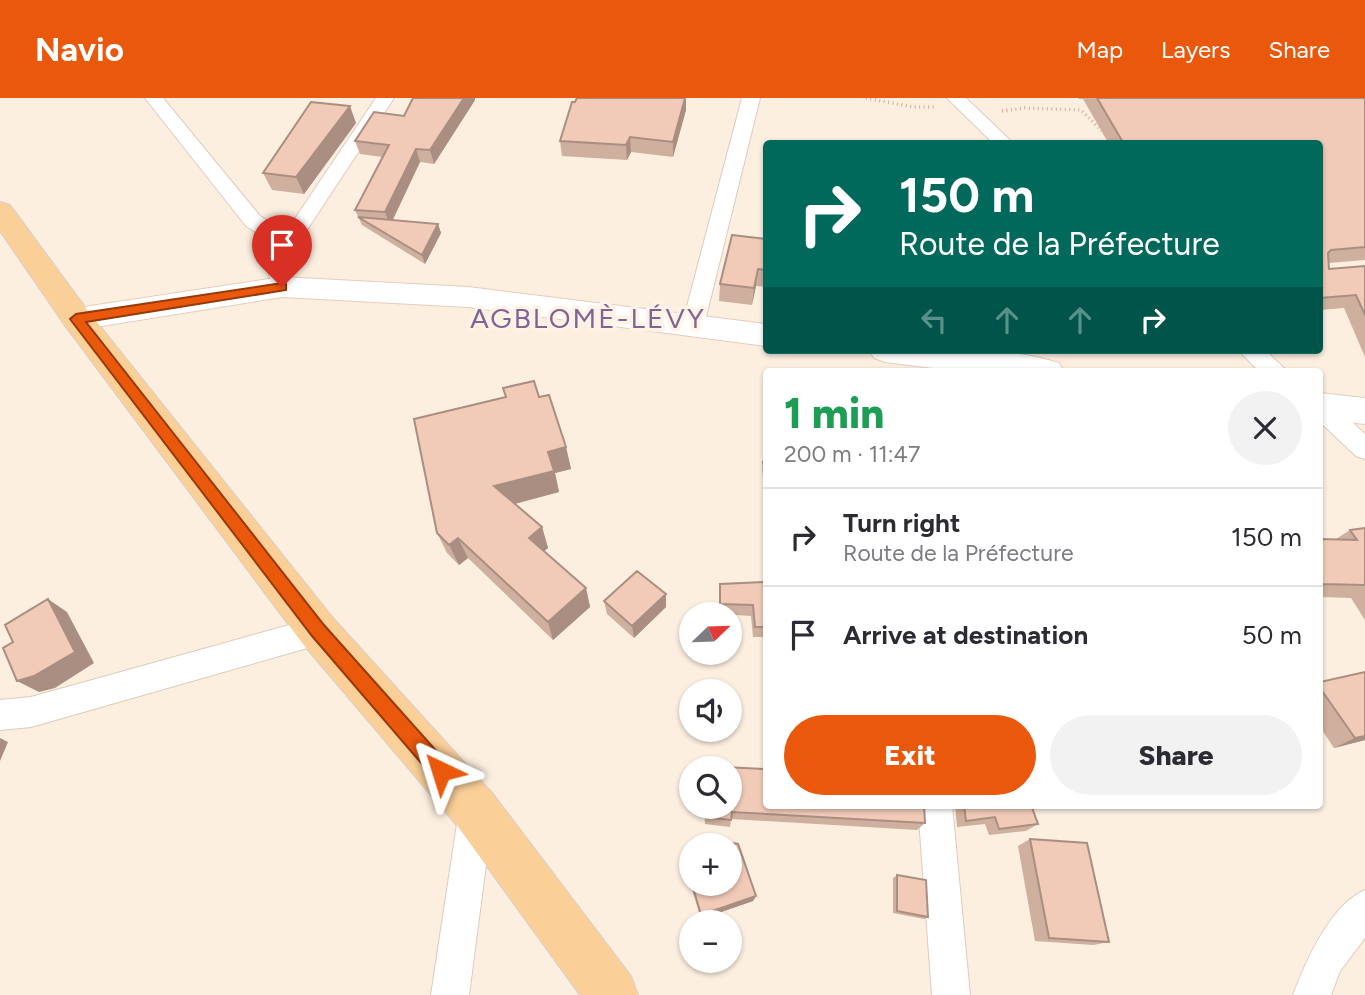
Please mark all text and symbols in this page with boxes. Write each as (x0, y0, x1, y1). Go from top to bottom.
text: Navio (35, 30, 124, 69)
text: Map (1076, 35, 1123, 64)
text: Layers (1161, 35, 1230, 64)
text: Share (1268, 35, 1330, 64)
text: 150 m (899, 165, 1034, 224)
icon: right (784, 168, 875, 259)
pin (252, 215, 312, 287)
text: Route de la Préfecture (899, 225, 1220, 263)
icon: arrive (263, 226, 301, 264)
district label: AGBLOMÈ-LÉVY (470, 301, 706, 335)
icon: left (915, 301, 953, 339)
icon: ahead (988, 301, 1026, 339)
icon: ahead (1061, 301, 1099, 339)
icon: right (1134, 301, 1172, 339)
text: 1 min (784, 388, 884, 439)
button: close (1228, 391, 1302, 465)
text: 200 m · 11:47 (784, 440, 920, 468)
text: Turn right (843, 507, 960, 539)
icon: right (784, 518, 822, 556)
text: 150 m (1231, 521, 1302, 553)
text: Route de la Préfecture (843, 539, 1073, 567)
north arrow (679, 602, 742, 665)
map controls (679, 602, 742, 973)
icon: arrive (784, 616, 822, 654)
text: Arrive at destination (843, 619, 1088, 651)
text: 50 m (1242, 619, 1302, 651)
button: sound (679, 679, 742, 742)
button: Exit (784, 715, 1036, 795)
button: Share (1050, 715, 1302, 795)
position arrow (404, 734, 478, 808)
button: search (679, 756, 742, 819)
button: + (679, 833, 742, 896)
button: − (679, 910, 742, 973)

